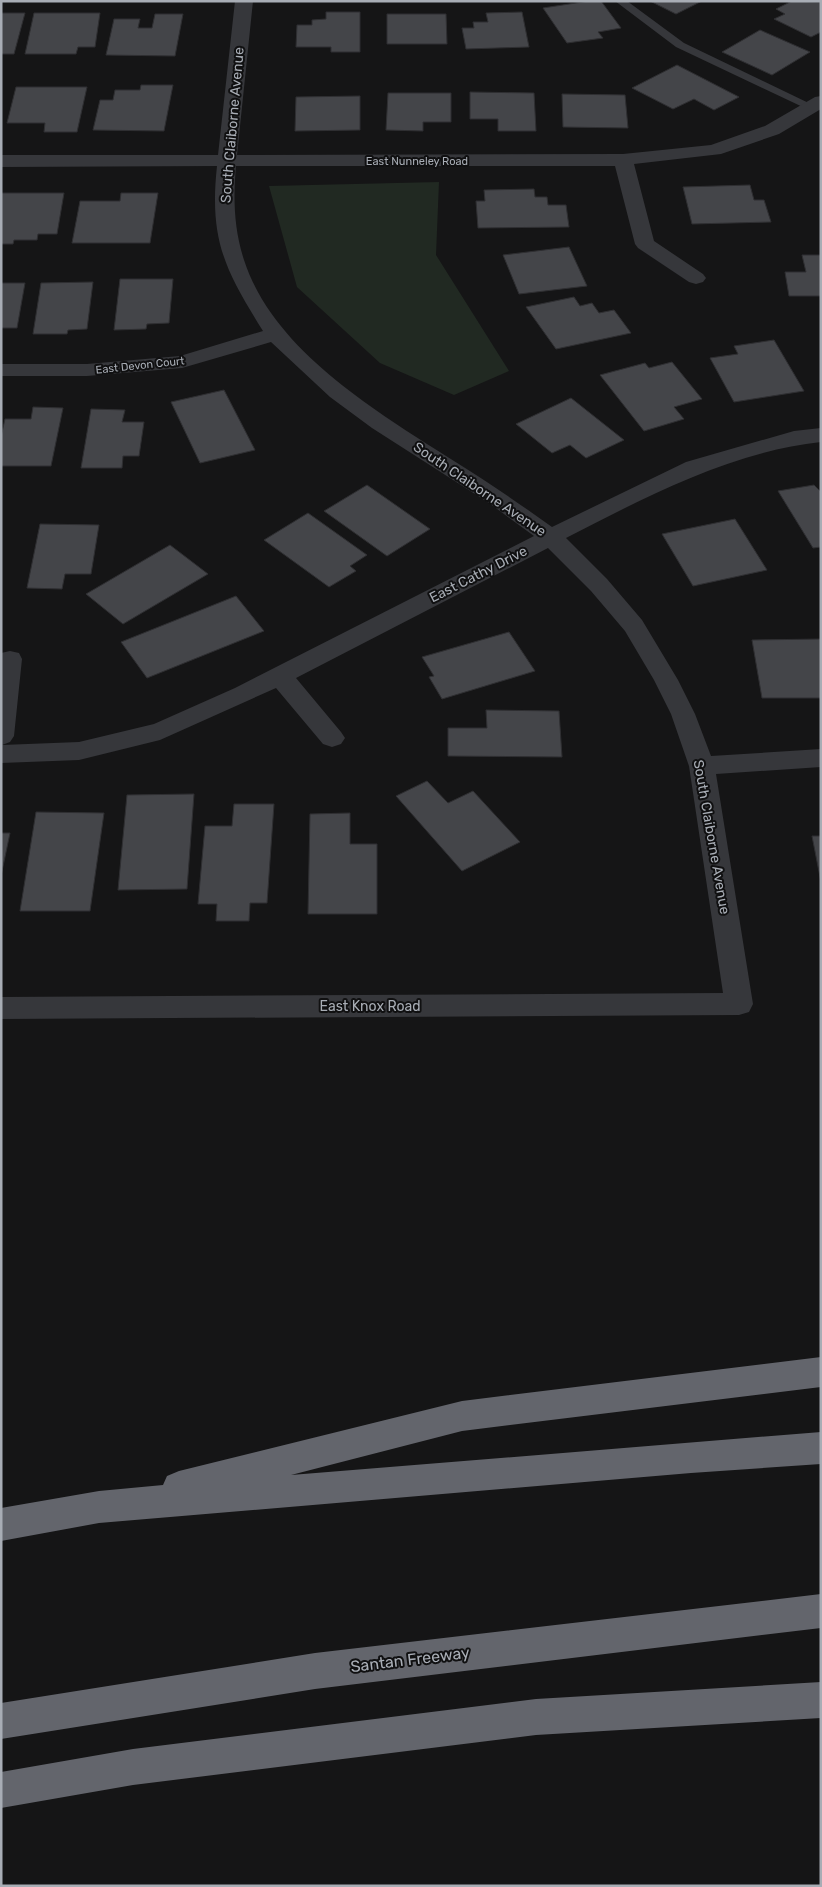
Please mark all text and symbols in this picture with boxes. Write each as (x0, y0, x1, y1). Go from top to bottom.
street label: South Claiborne Avenue (217, 46, 248, 204)
street label: East Nunneley Road (366, 155, 468, 168)
street label: East Devon Court (95, 354, 186, 377)
street label: South Claiborne Avenue (410, 439, 549, 540)
street label: East Cathy Drive (426, 542, 530, 606)
street label: South Claiborne Avenue (690, 759, 733, 916)
street label: East Knox Road (319, 998, 421, 1015)
street label: Santan Freeway (349, 1643, 471, 1676)

